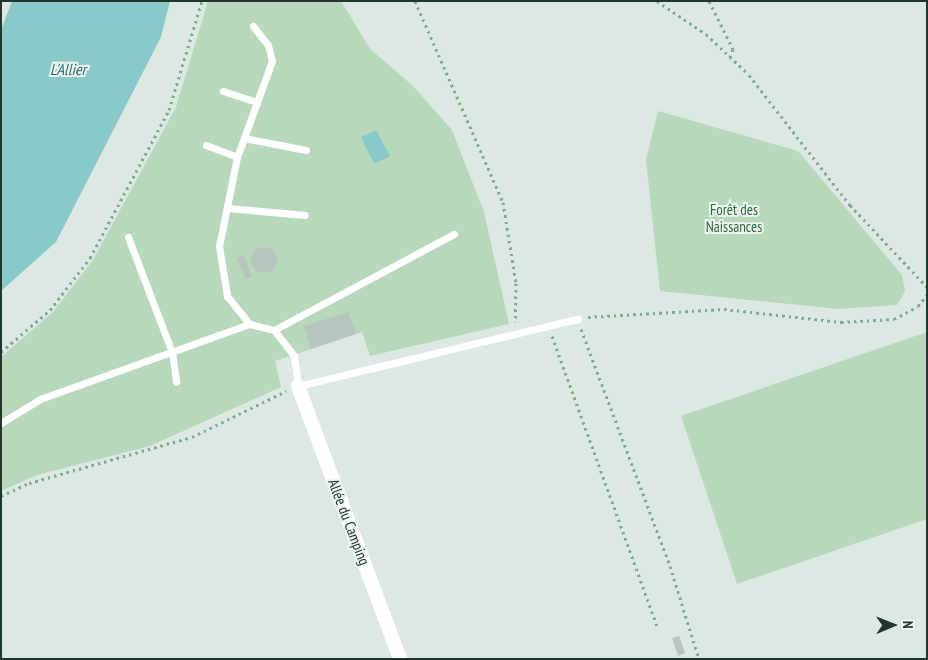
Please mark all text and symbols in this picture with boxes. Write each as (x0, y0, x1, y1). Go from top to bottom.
water label: L'Allier (50, 59, 86, 79)
park label: Forêt des Naissances (706, 200, 762, 235)
street label: Allée du Camping (324, 476, 374, 568)
north arrow (868, 600, 918, 650)
text: N (899, 621, 917, 629)

